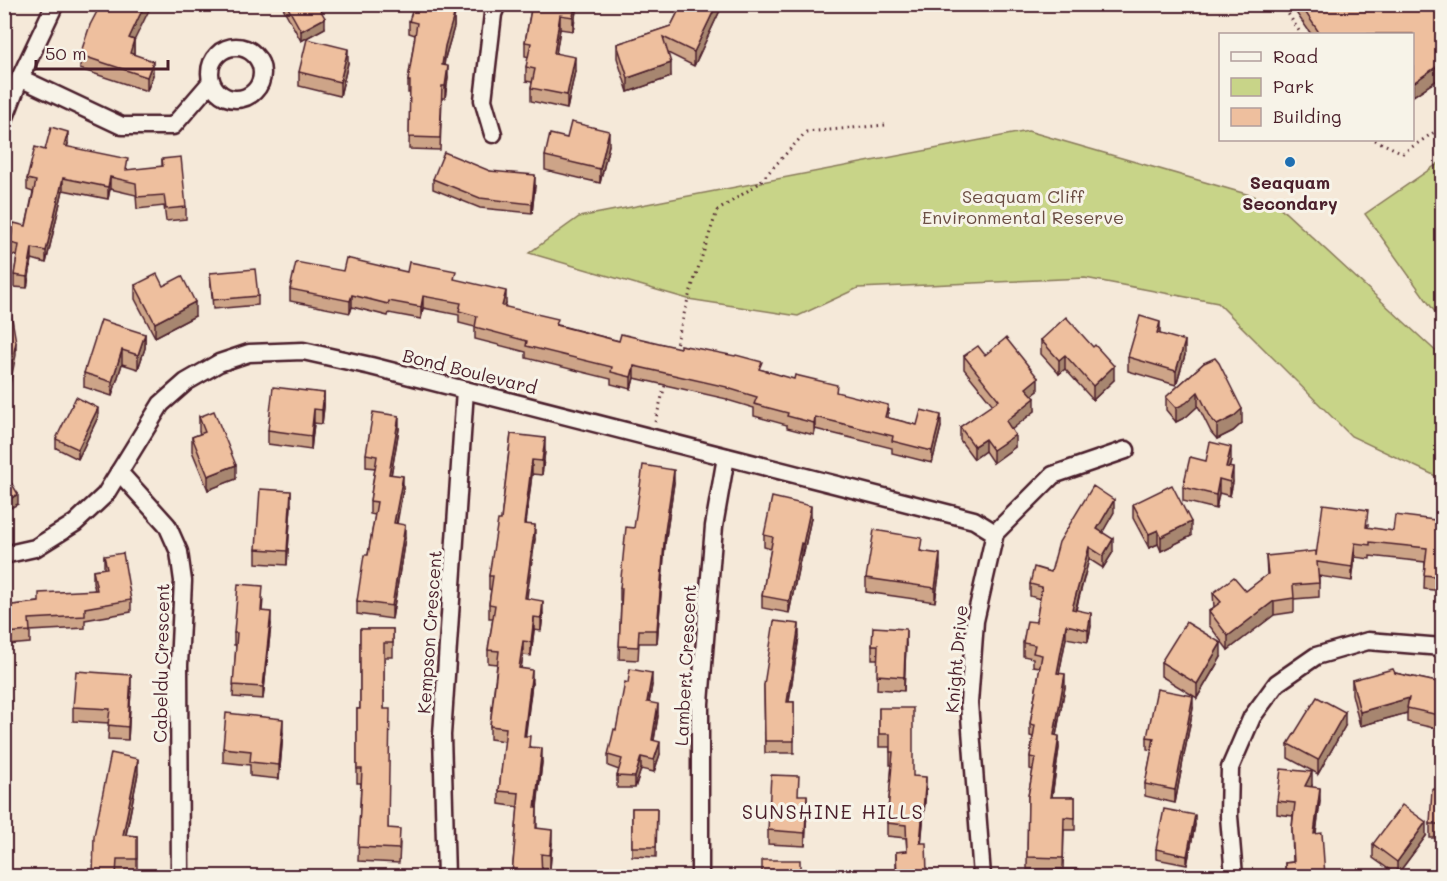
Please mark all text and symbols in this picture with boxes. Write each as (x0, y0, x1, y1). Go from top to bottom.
scale bar (36, 33, 168, 71)
legend (1219, 33, 1414, 141)
text: 50 m (45, 41, 87, 65)
text: Road (1273, 44, 1318, 68)
text: Park (1273, 74, 1314, 98)
text: Building (1273, 104, 1341, 128)
marker: Seaquam Secondary (1283, 155, 1297, 169)
place label: Seaquam Secondary (1242, 170, 1338, 215)
park label: Seaquam Cliff Environmental Reserve (922, 184, 1124, 229)
street label: Bond Boulevard (400, 343, 540, 399)
street label: Kempson Crescent (411, 549, 447, 715)
street label: Cabeldu Crescent (148, 583, 174, 743)
street label: Lambert Crescent (669, 584, 701, 746)
street label: Knight Drive (939, 604, 973, 714)
district label: SUNSHINE HILLS (742, 798, 924, 824)

